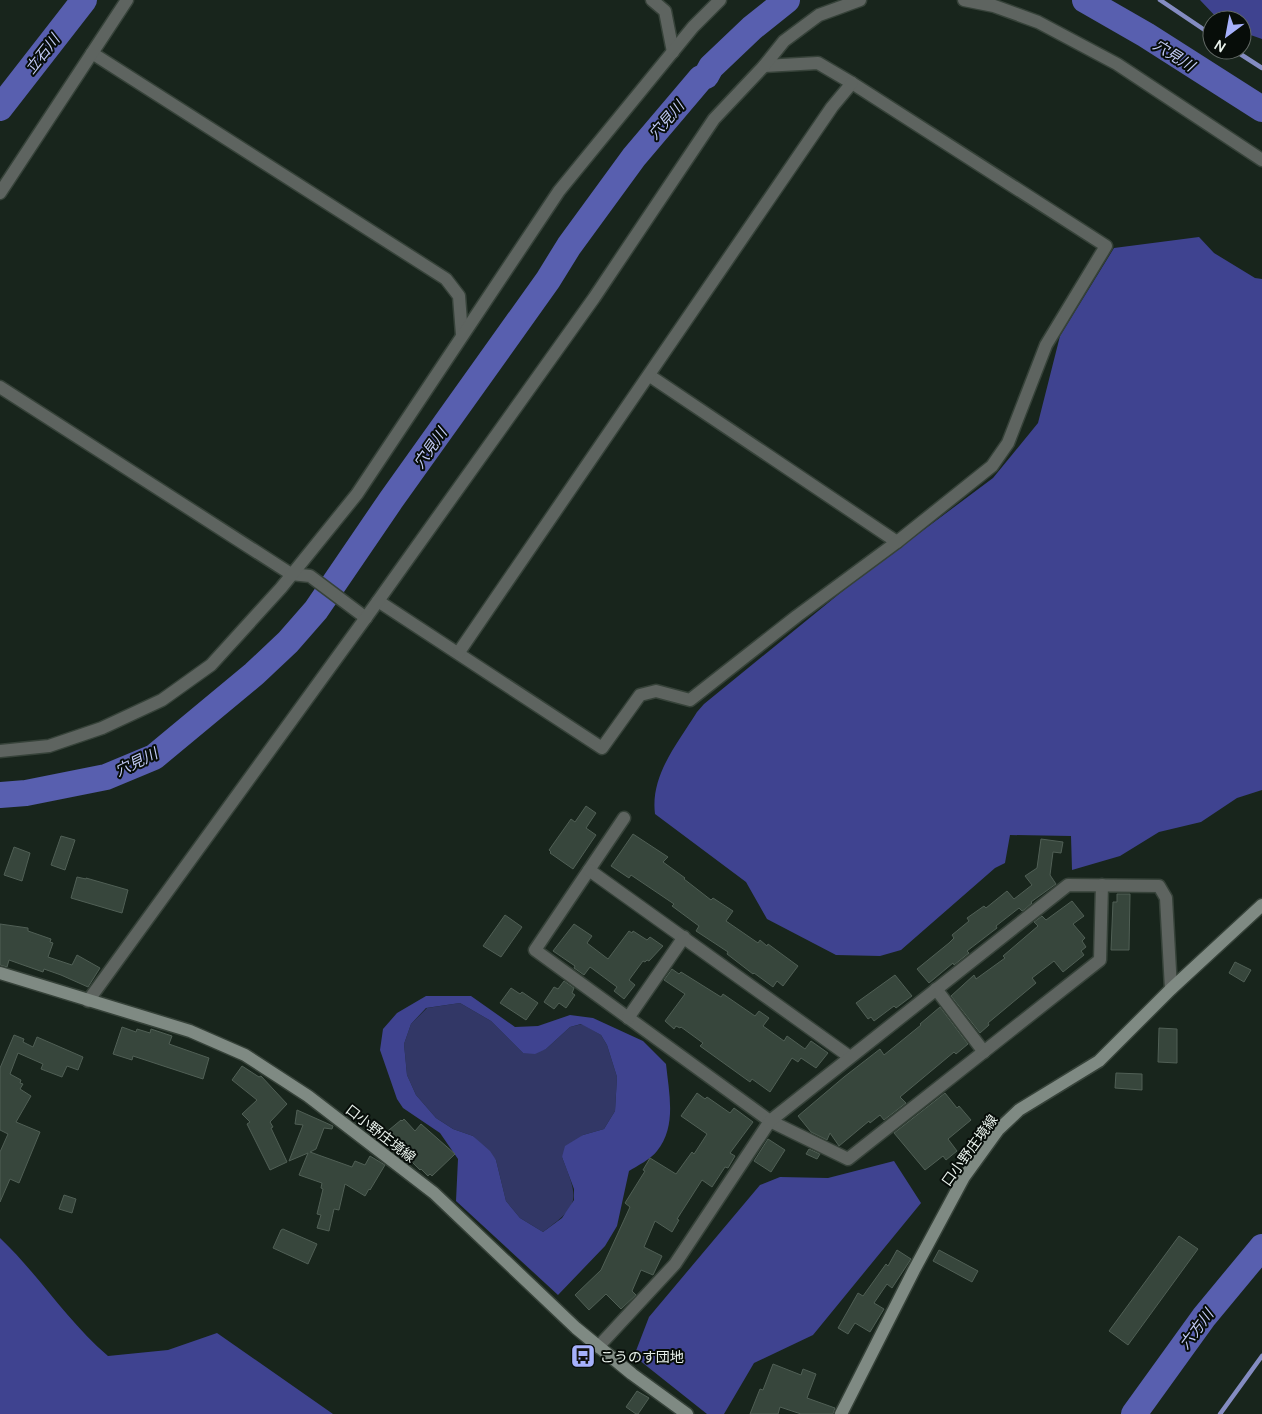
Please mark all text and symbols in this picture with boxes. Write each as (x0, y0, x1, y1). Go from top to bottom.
north arrow (1202, 10, 1252, 60)
water label: 立石川 (20, 28, 65, 78)
water label: 穴見川 (1149, 34, 1200, 77)
text: N (1211, 36, 1229, 57)
water label: 穴見川 (643, 95, 690, 144)
water label: 穴見川 (408, 422, 453, 472)
water label: 穴見川 (111, 742, 163, 781)
street label: 口小野庄境線 (342, 1100, 420, 1166)
street label: 口小野庄境線 (937, 1110, 1001, 1190)
water label: 六方川 (1174, 1303, 1219, 1353)
bus stop icon: こうのす団地 (570, 1343, 596, 1369)
place label: こうのす団地 (600, 1347, 684, 1366)

